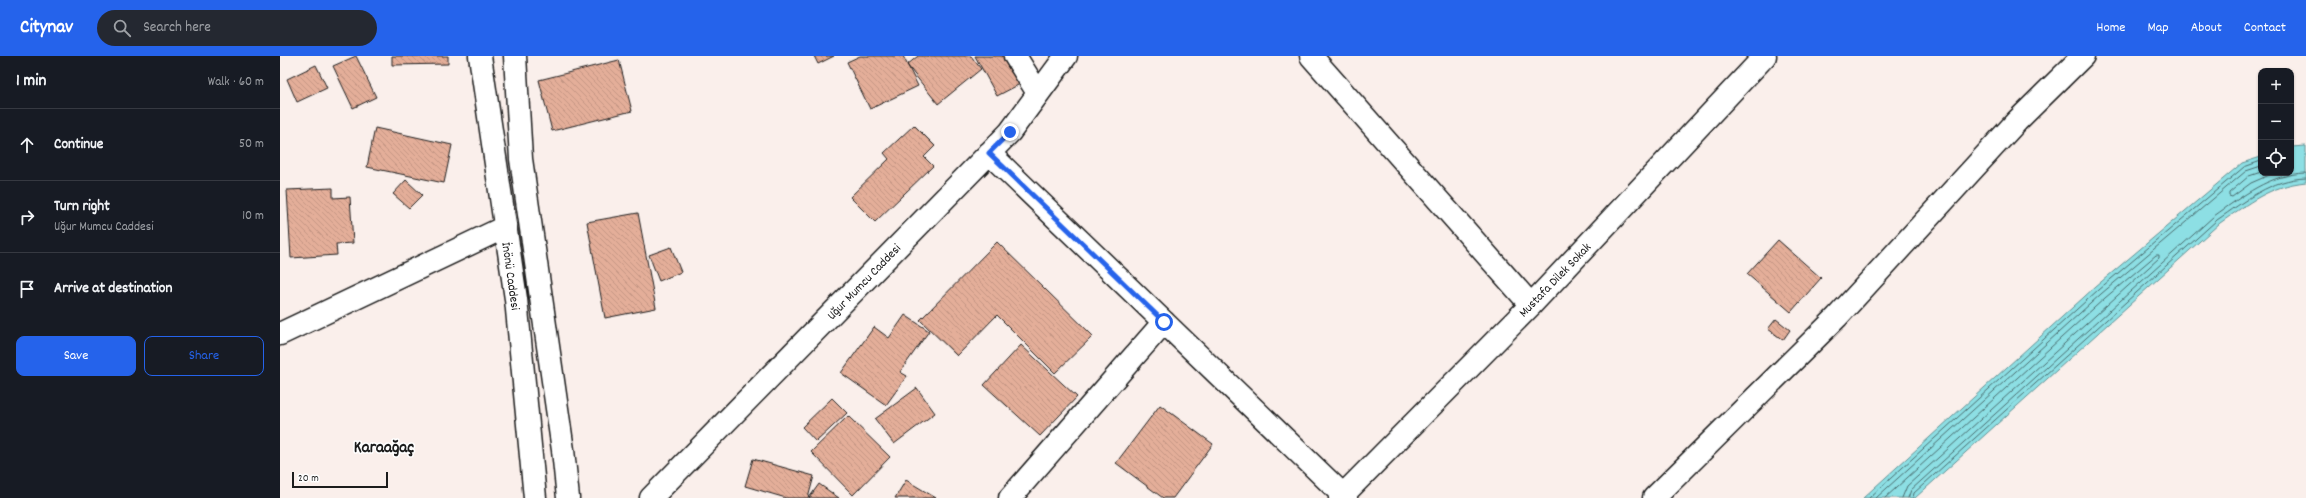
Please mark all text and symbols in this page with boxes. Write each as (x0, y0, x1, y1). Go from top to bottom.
search box (97, 10, 377, 46)
text: Citynav (20, 15, 73, 42)
icon: search (111, 17, 133, 39)
text: Search here (143, 17, 211, 39)
text: Home (2096, 18, 2125, 38)
text: Map (2147, 18, 2169, 38)
text: About (2191, 18, 2222, 38)
text: Contact (2244, 18, 2286, 38)
map controls (2258, 68, 2294, 176)
button: + (2258, 68, 2294, 104)
text: 1 min (16, 70, 46, 94)
text: Walk · 60 m (208, 73, 264, 92)
button: − (2258, 104, 2294, 140)
route end (1001, 123, 1019, 141)
icon: ahead (16, 134, 38, 156)
text: Continue (54, 134, 103, 156)
text: 50 m (239, 135, 264, 154)
button: locate (2258, 140, 2294, 176)
text: Turn right (54, 196, 110, 218)
icon: right (16, 206, 38, 228)
text: 10 m (242, 207, 264, 226)
text: Uğur Mumcu Caddesi (54, 218, 154, 237)
street label: Mustafa Dilek Sokak (1515, 239, 1597, 322)
street label: Uğur Mumcu Caddesi (823, 240, 907, 325)
street label: İnönü Caddesi (495, 241, 524, 312)
icon: arrive (16, 278, 38, 300)
text: Arrive at destination (54, 278, 172, 300)
route start (1155, 313, 1173, 331)
button: Save (16, 336, 136, 376)
button: Share (144, 336, 264, 376)
district label: Karaağaç (354, 437, 414, 461)
scale bar (292, 470, 388, 489)
text: 20 m (298, 471, 319, 487)

